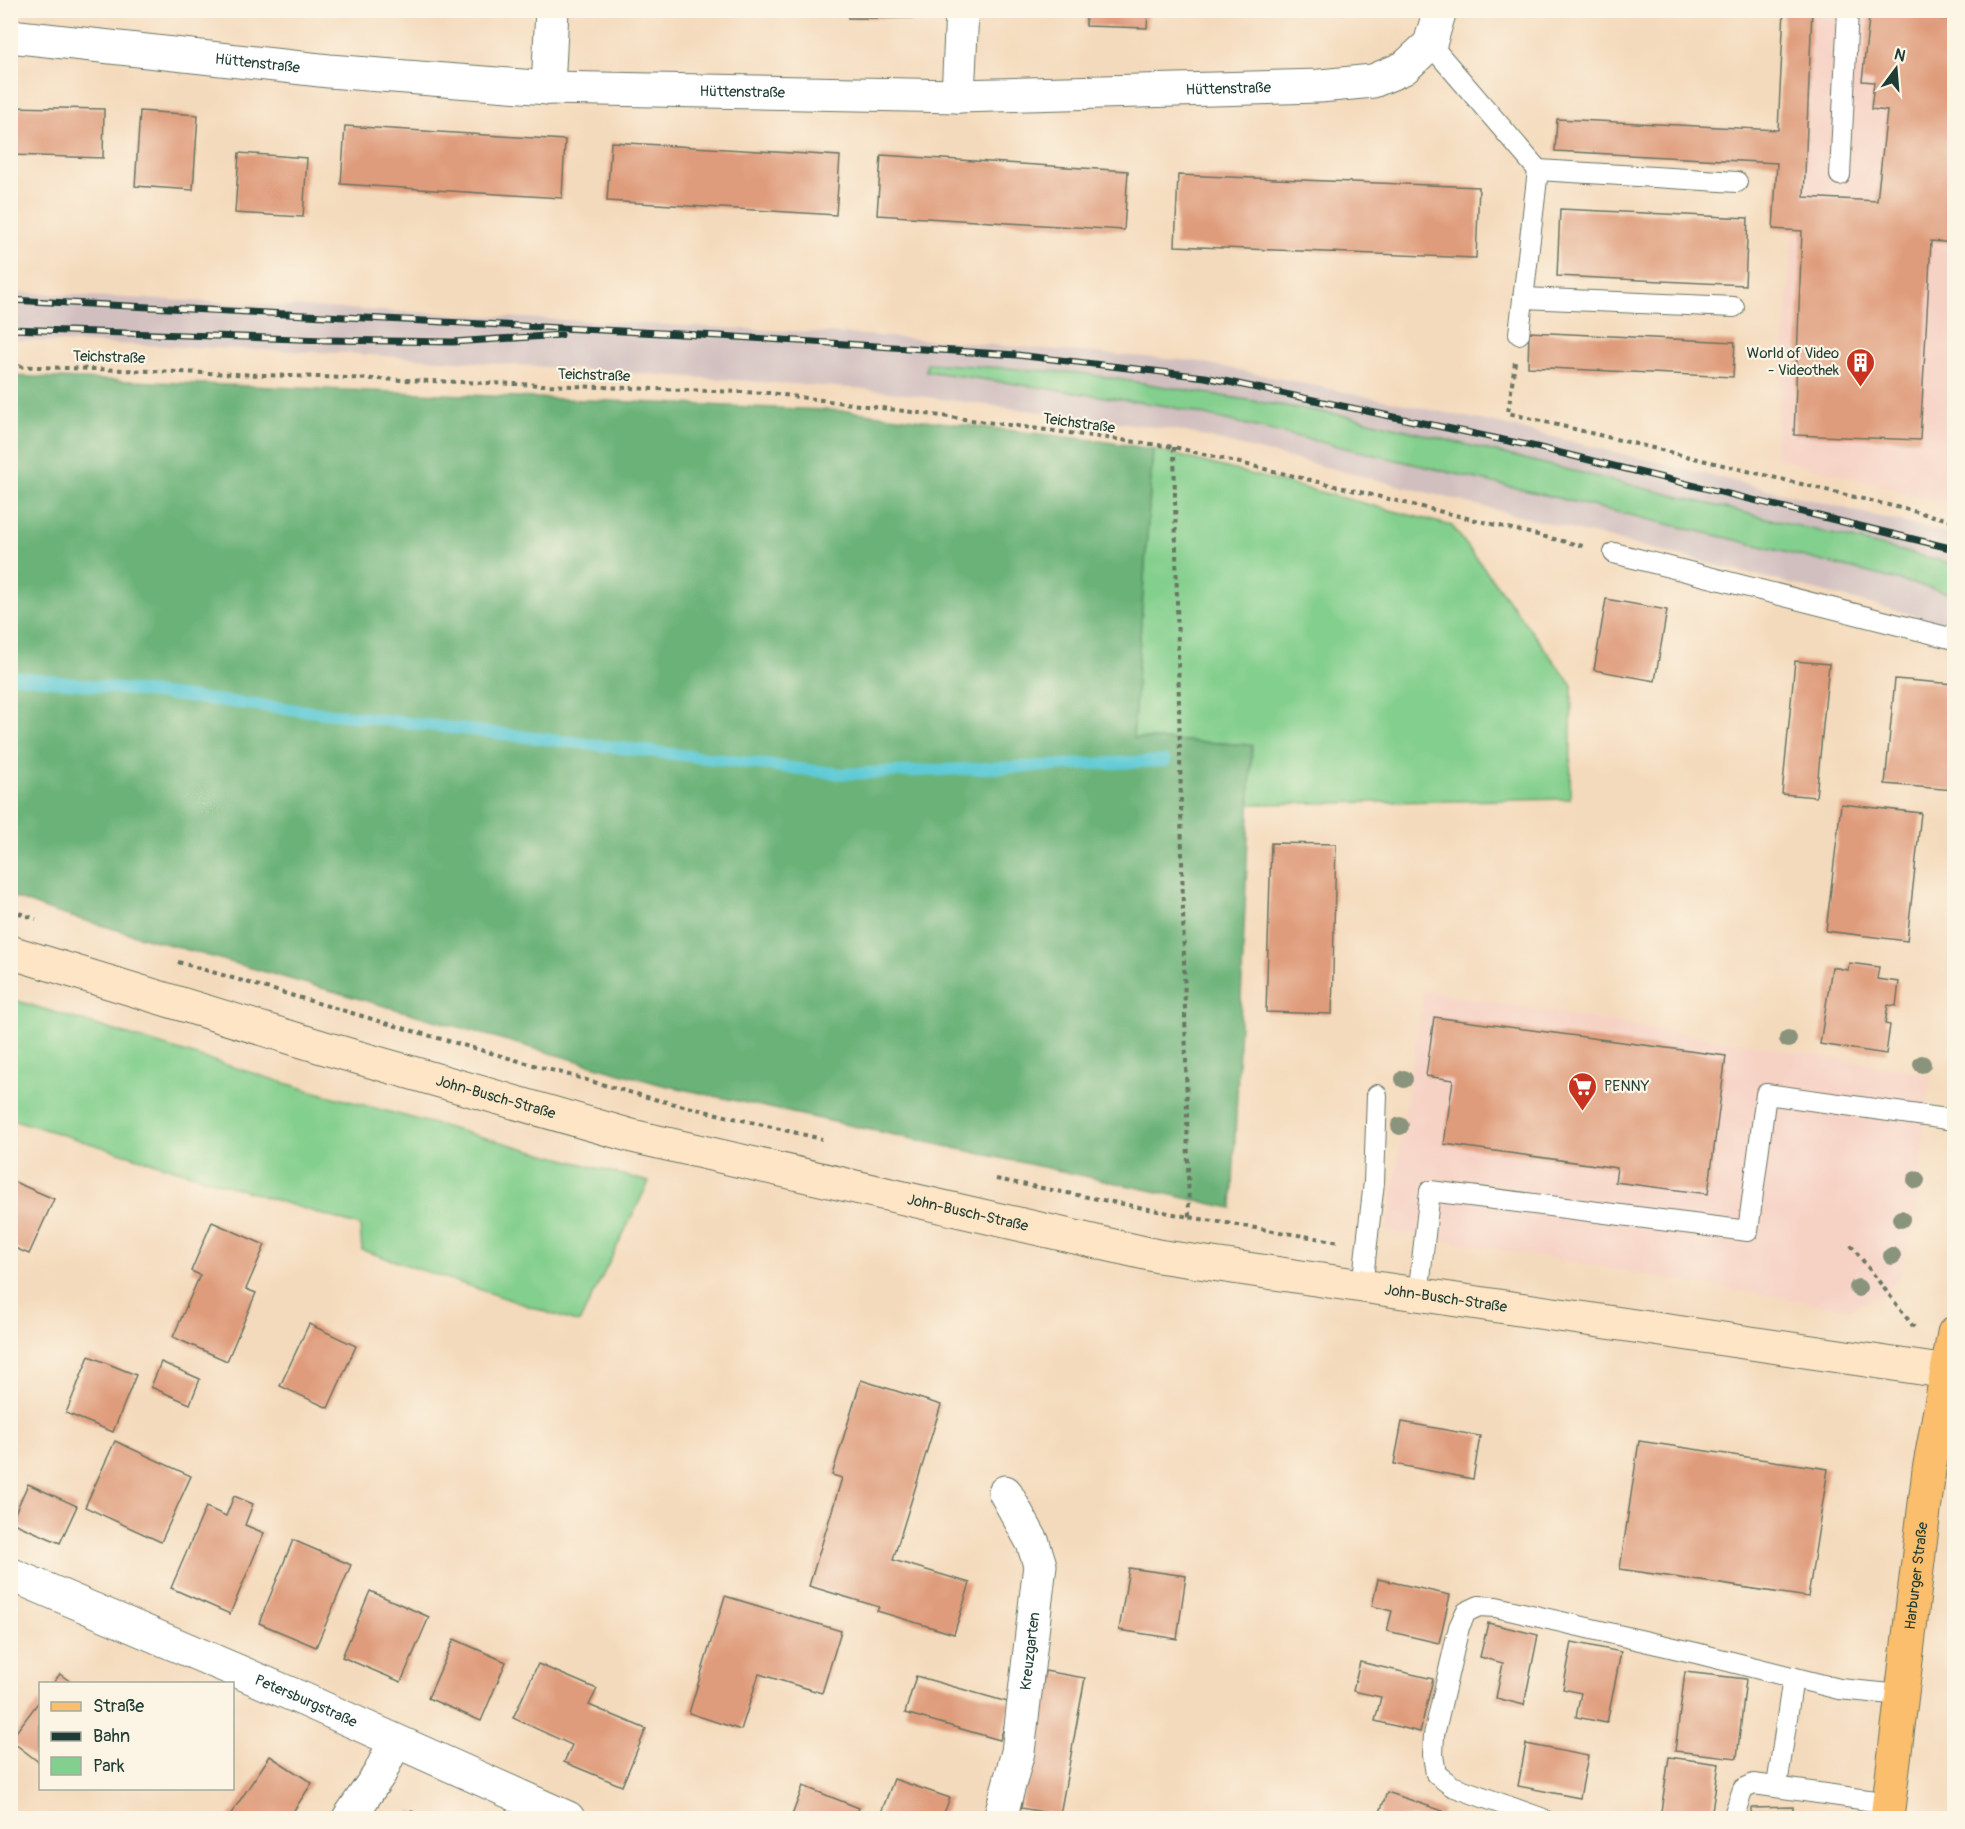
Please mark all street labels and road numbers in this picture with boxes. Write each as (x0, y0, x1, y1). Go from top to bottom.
street label: Hüttenstraße (214, 50, 302, 78)
street label: Hüttenstraße (1185, 78, 1272, 100)
street label: Hüttenstraße (700, 82, 786, 103)
street label: Teichstraße (72, 347, 146, 368)
street label: Teichstraße (557, 365, 631, 386)
street label: Teichstraße (1042, 409, 1117, 438)
street label: John-Busch-Straße (434, 1071, 558, 1124)
street label: John-Busch-Straße (905, 1190, 1031, 1236)
street label: John-Busch-Straße (1383, 1280, 1509, 1317)
street label: Harburger Straße (1901, 1520, 1933, 1631)
street label: Kreuzgarten (1016, 1611, 1044, 1691)
street label: Petersburgstraße (252, 1671, 360, 1732)

